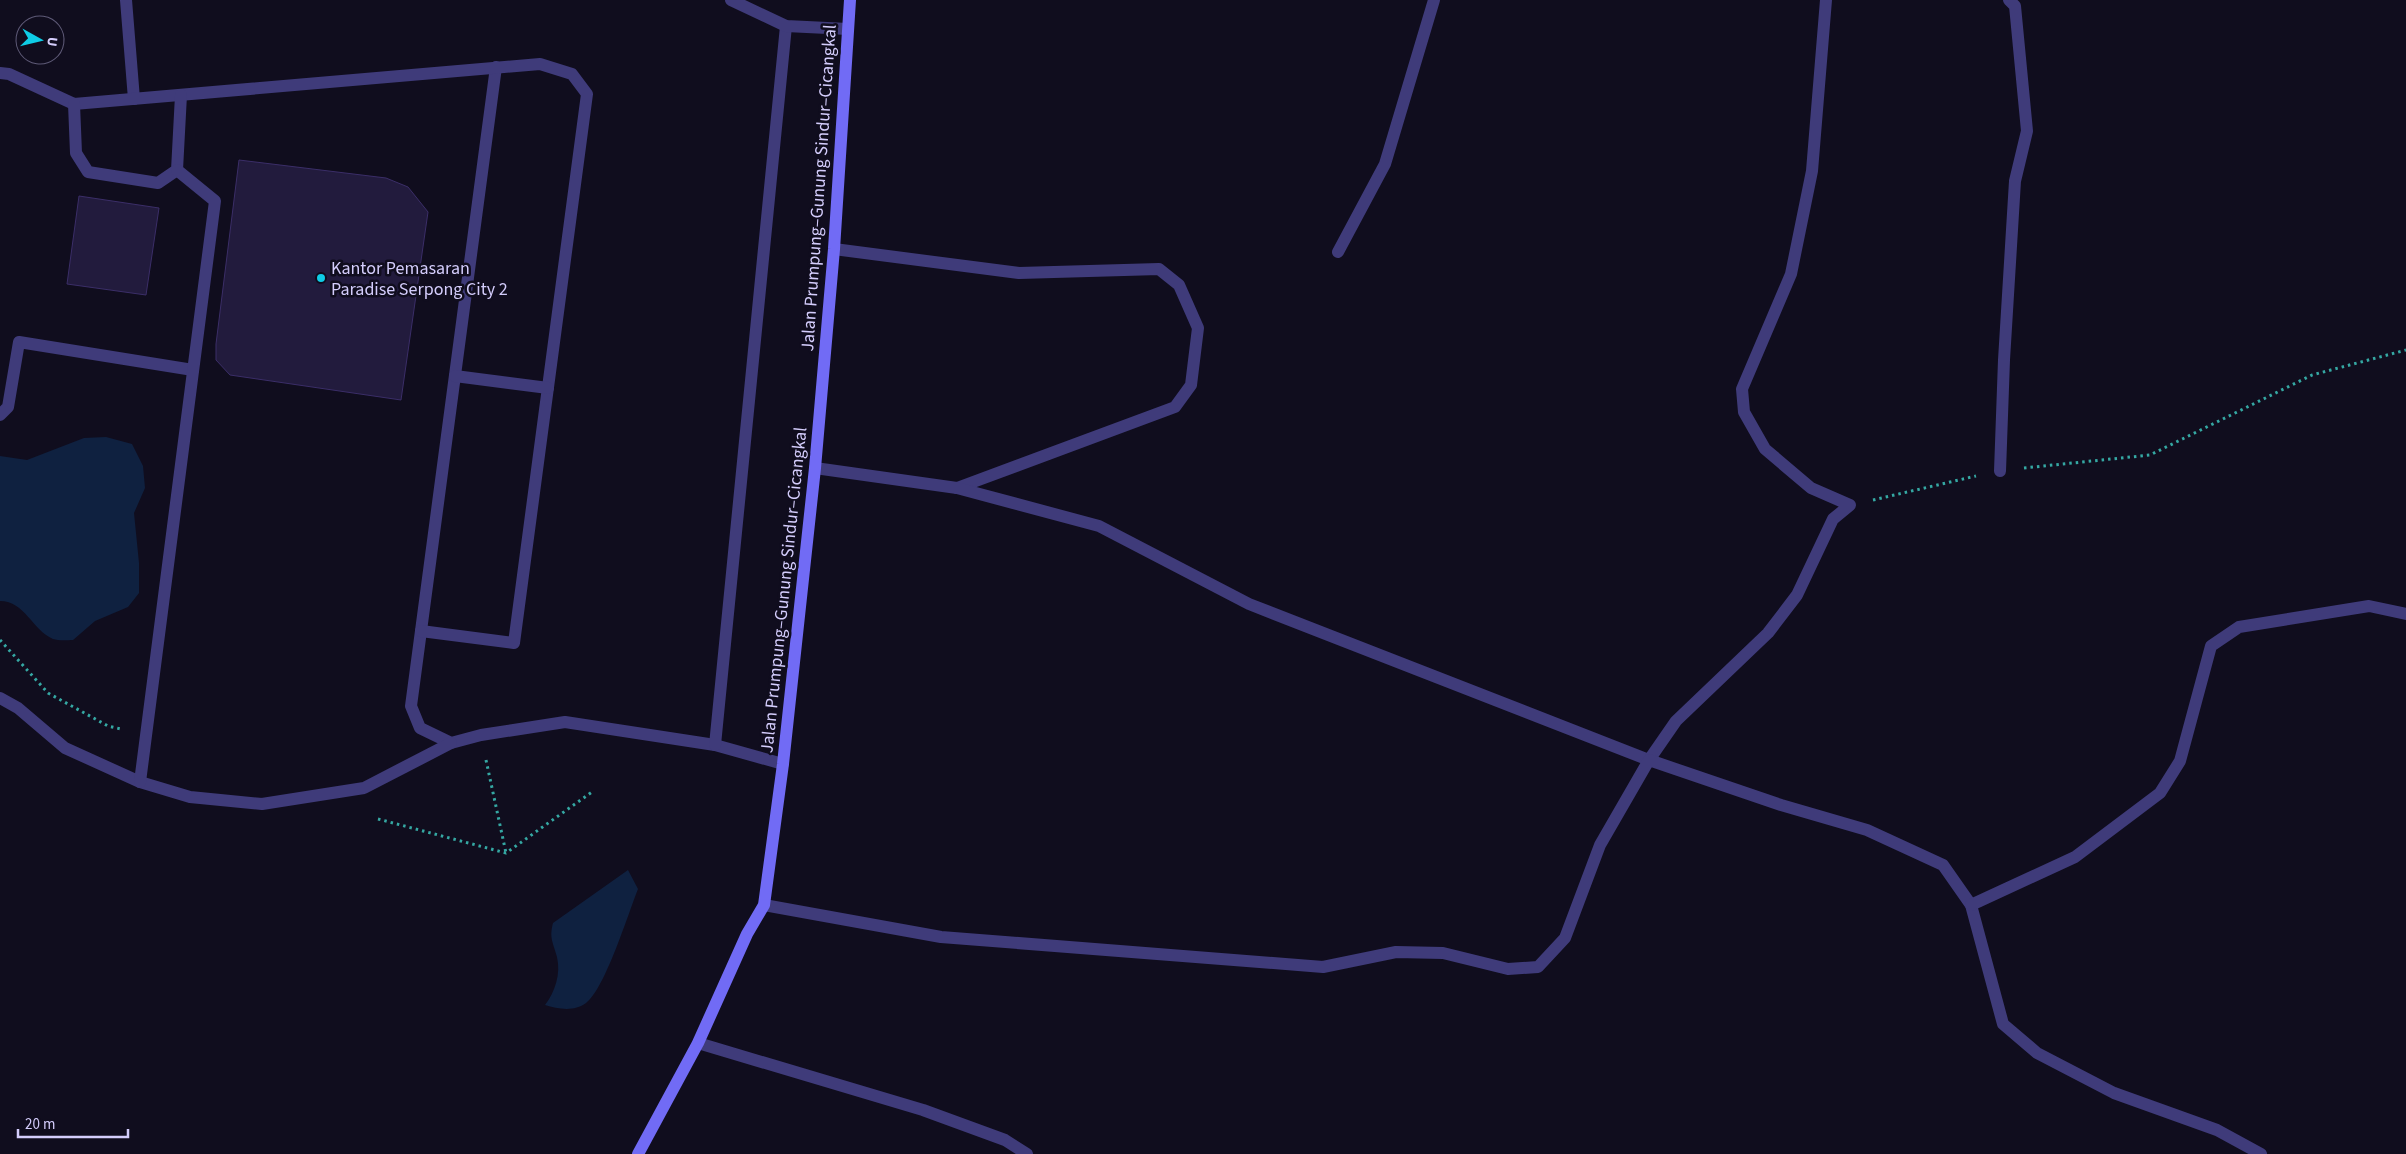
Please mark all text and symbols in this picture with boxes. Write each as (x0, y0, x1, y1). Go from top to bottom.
north arrow (15, 15, 65, 65)
street label: Jalan Prumpung–Gunung Sindur–Cicangkal (795, 24, 843, 352)
text: U (41, 36, 62, 48)
place label: Kantor Pemasaran Paradise Serpong City 2 (331, 256, 508, 302)
marker: Kantor Pemasaran Paradise Serpong City 2 (315, 272, 327, 284)
street label: Jalan Prumpung–Gunung Sindur–Cicangkal (754, 426, 814, 754)
scale bar (18, 1106, 128, 1138)
text: 20 m (25, 1114, 55, 1135)

